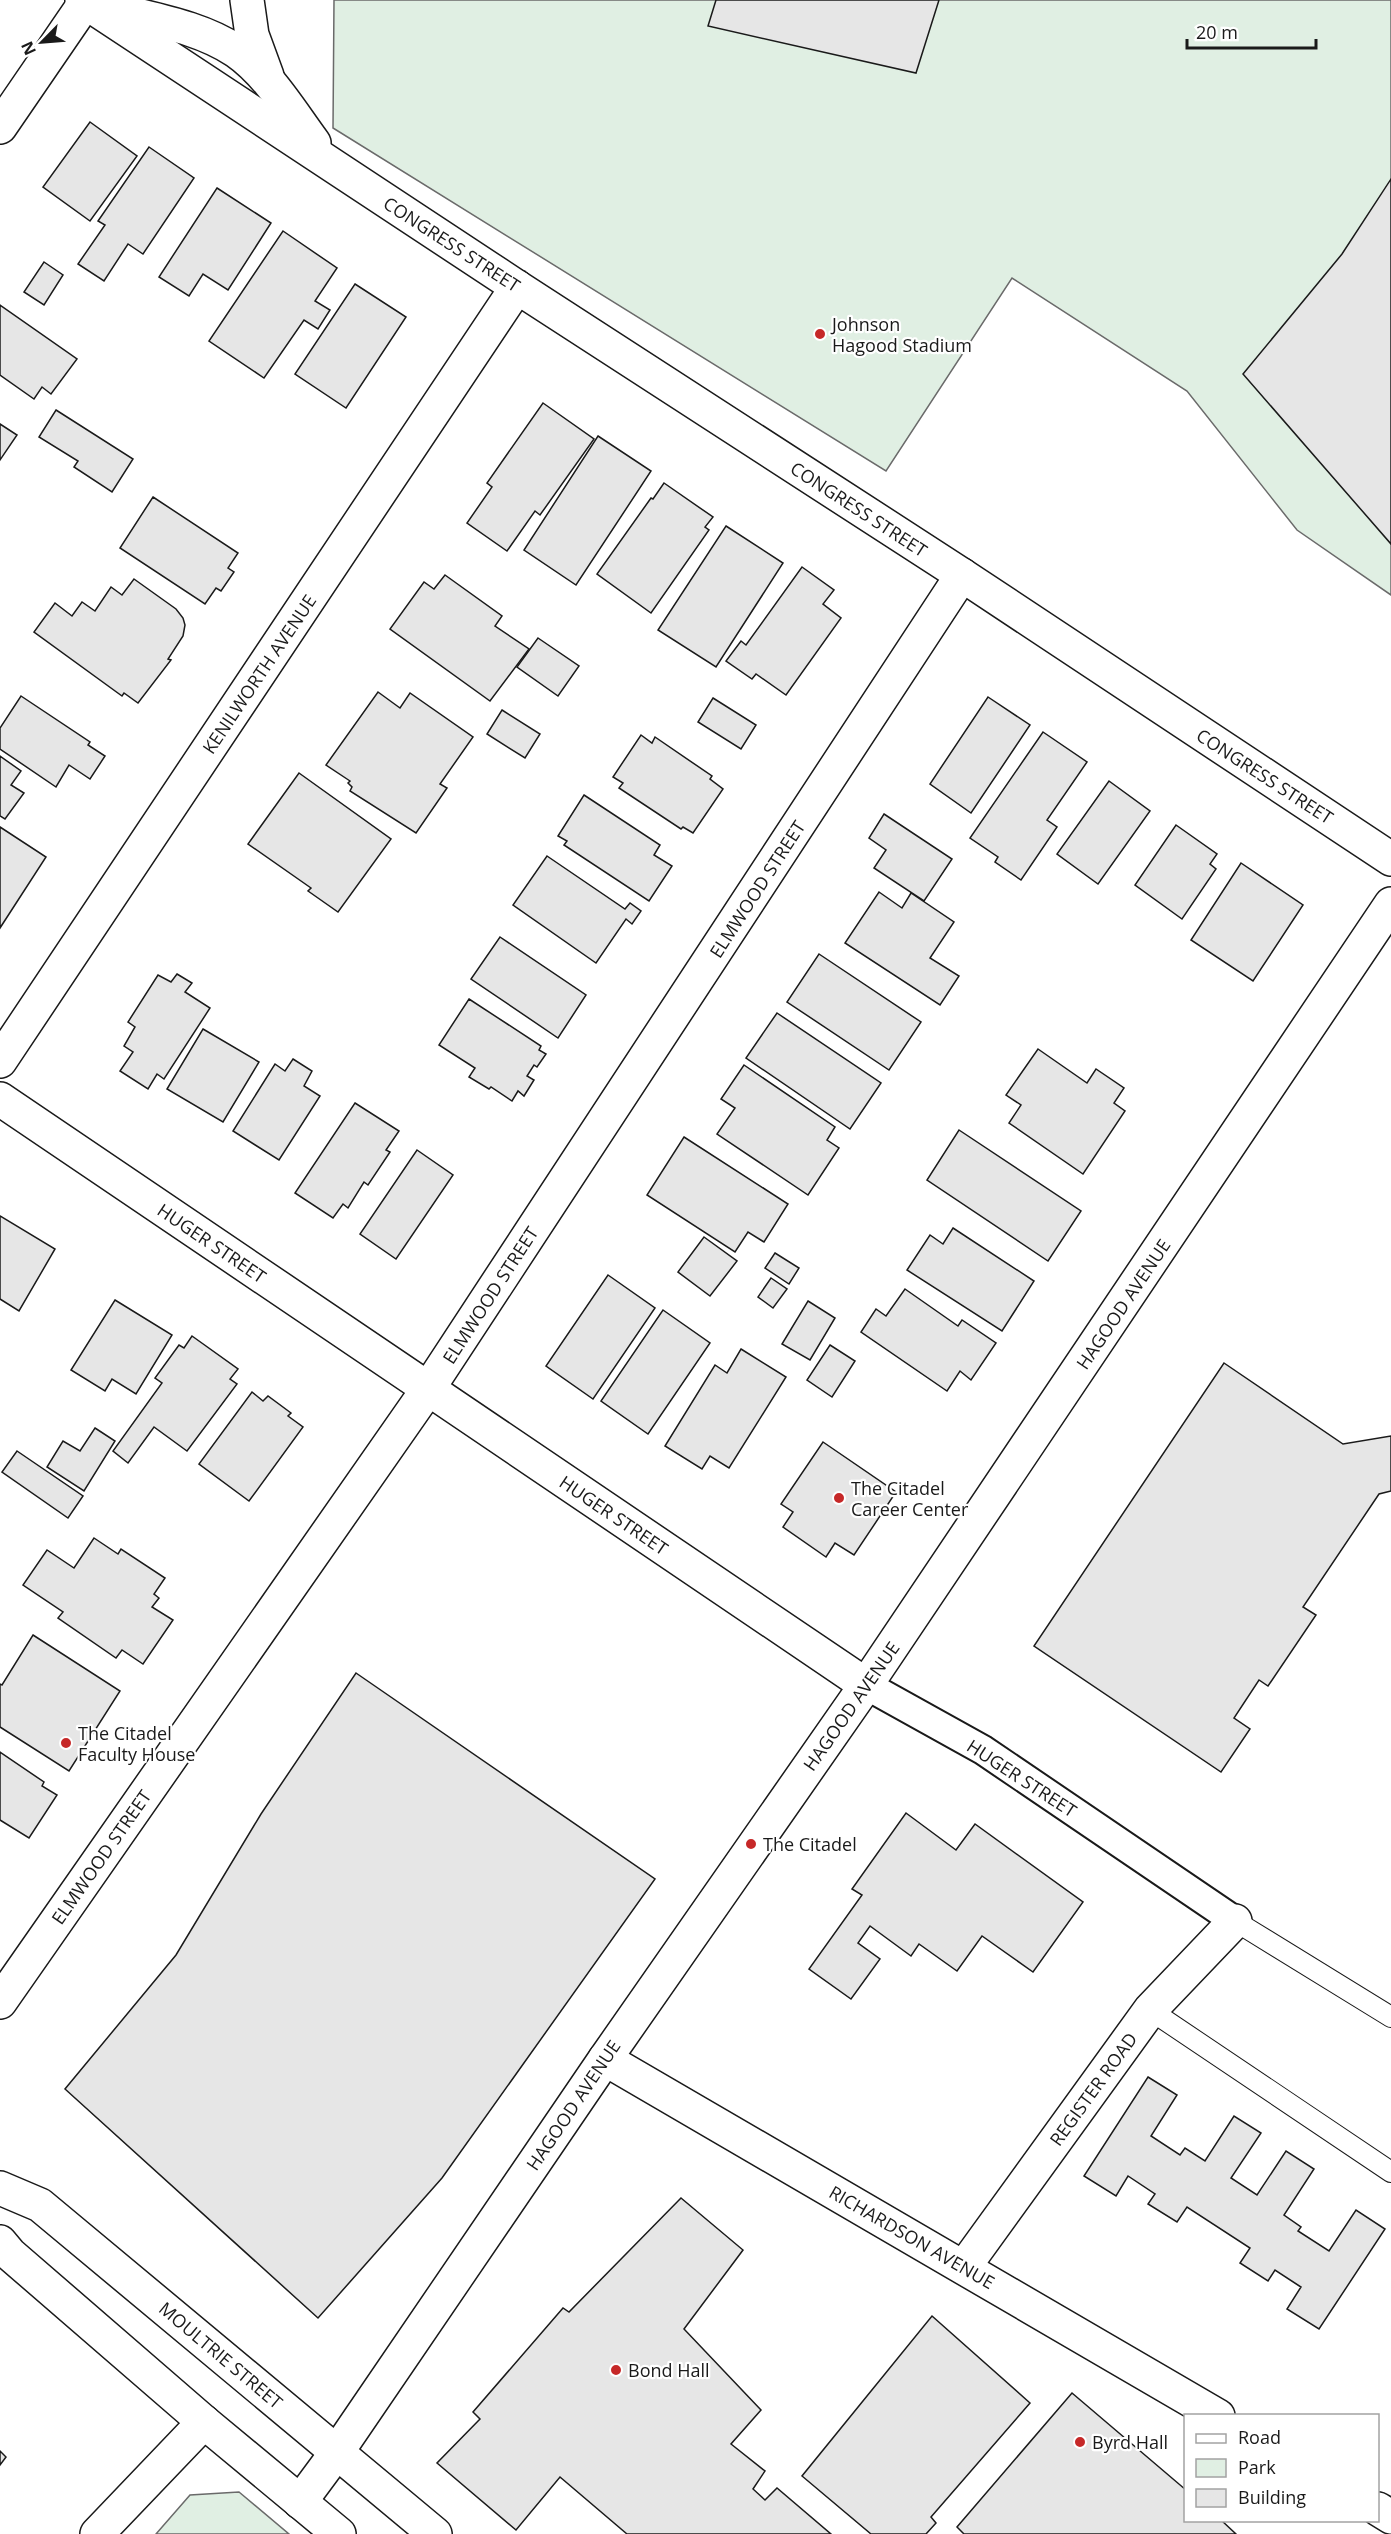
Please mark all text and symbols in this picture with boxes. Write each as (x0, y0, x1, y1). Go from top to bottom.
north arrow (12, 12, 72, 72)
scale bar (1187, 12, 1316, 50)
text: 20 m (1196, 20, 1238, 44)
text: N (16, 38, 41, 59)
street label: CONGRESS STREET (379, 191, 525, 297)
place label: Johnson Hagood Stadium (830, 312, 972, 357)
marker: Johnson Hagood Stadium (813, 327, 827, 341)
street label: CONGRESS STREET (786, 456, 932, 562)
street label: KENILWORTH AVENUE (197, 590, 321, 758)
street label: CONGRESS STREET (1192, 723, 1338, 829)
street label: ELMWOOD STREET (704, 816, 810, 962)
street label: HUGER STREET (153, 1198, 271, 1288)
street label: ELMWOOD STREET (437, 1222, 543, 1368)
street label: HAGOOD AVENUE (1070, 1234, 1176, 1374)
street label: HUGER STREET (555, 1470, 673, 1560)
place label: The Citadel Career Center (851, 1476, 969, 1521)
marker: The Citadel Career Center (832, 1491, 846, 1505)
street label: HAGOOD AVENUE (797, 1637, 905, 1775)
place label: The Citadel Faculty House (78, 1721, 195, 1766)
street label: HUGER STREET (963, 1734, 1081, 1822)
marker: The Citadel Faculty House (59, 1736, 73, 1750)
street label: ELMWOOD STREET (46, 1785, 156, 1929)
place label: The Citadel (763, 1832, 857, 1856)
marker: The Citadel (744, 1837, 758, 1851)
street label: REGISTER ROAD (1044, 2028, 1142, 2150)
street label: HAGOOD AVENUE (520, 2035, 626, 2175)
street label: RICHARDSON AVENUE (825, 2180, 999, 2294)
street label: MOULTRIE STREET (154, 2296, 288, 2414)
place label: Bond Hall (628, 2358, 710, 2382)
marker: Bond Hall (609, 2363, 623, 2377)
legend (1184, 2414, 1379, 2522)
text: Road (1238, 2425, 1281, 2449)
place label: Byrd Hall (1092, 2430, 1168, 2454)
marker: Byrd Hall (1073, 2435, 1087, 2449)
text: Park (1238, 2455, 1276, 2479)
text: Building (1238, 2485, 1306, 2509)

